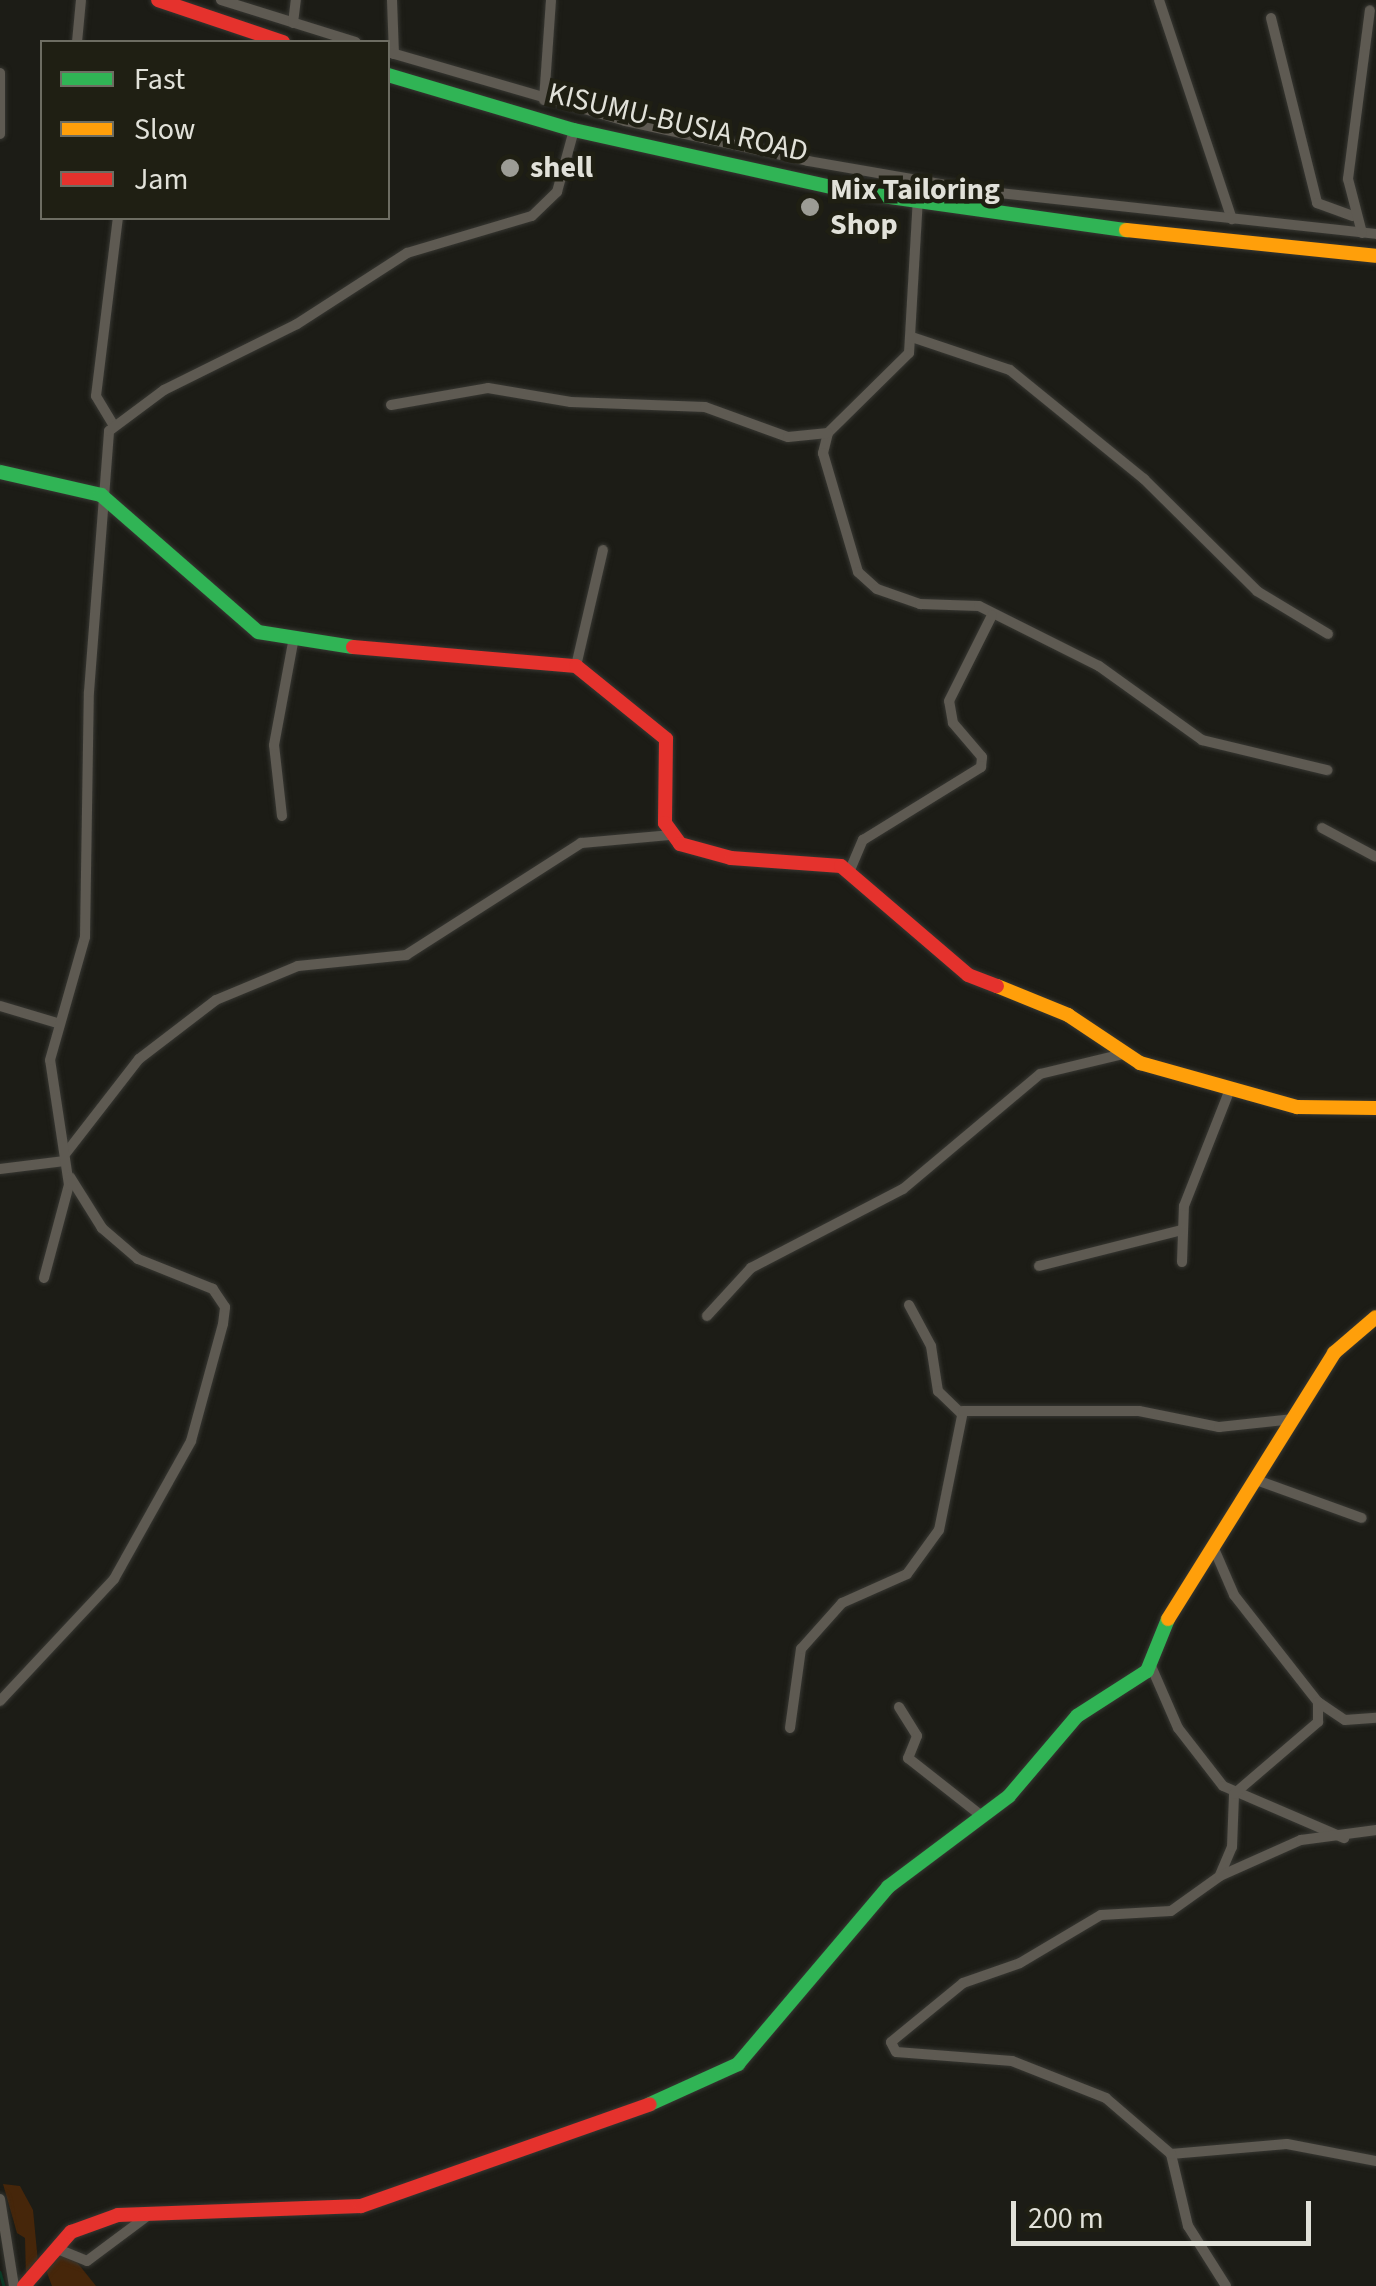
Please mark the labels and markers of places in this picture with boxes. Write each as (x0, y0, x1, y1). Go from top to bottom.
place label: shell (530, 150, 593, 186)
marker: shell (499, 157, 521, 179)
place label: Mix Tailoring Shop (830, 172, 1000, 242)
marker: Mix Tailoring Shop (799, 196, 821, 218)

